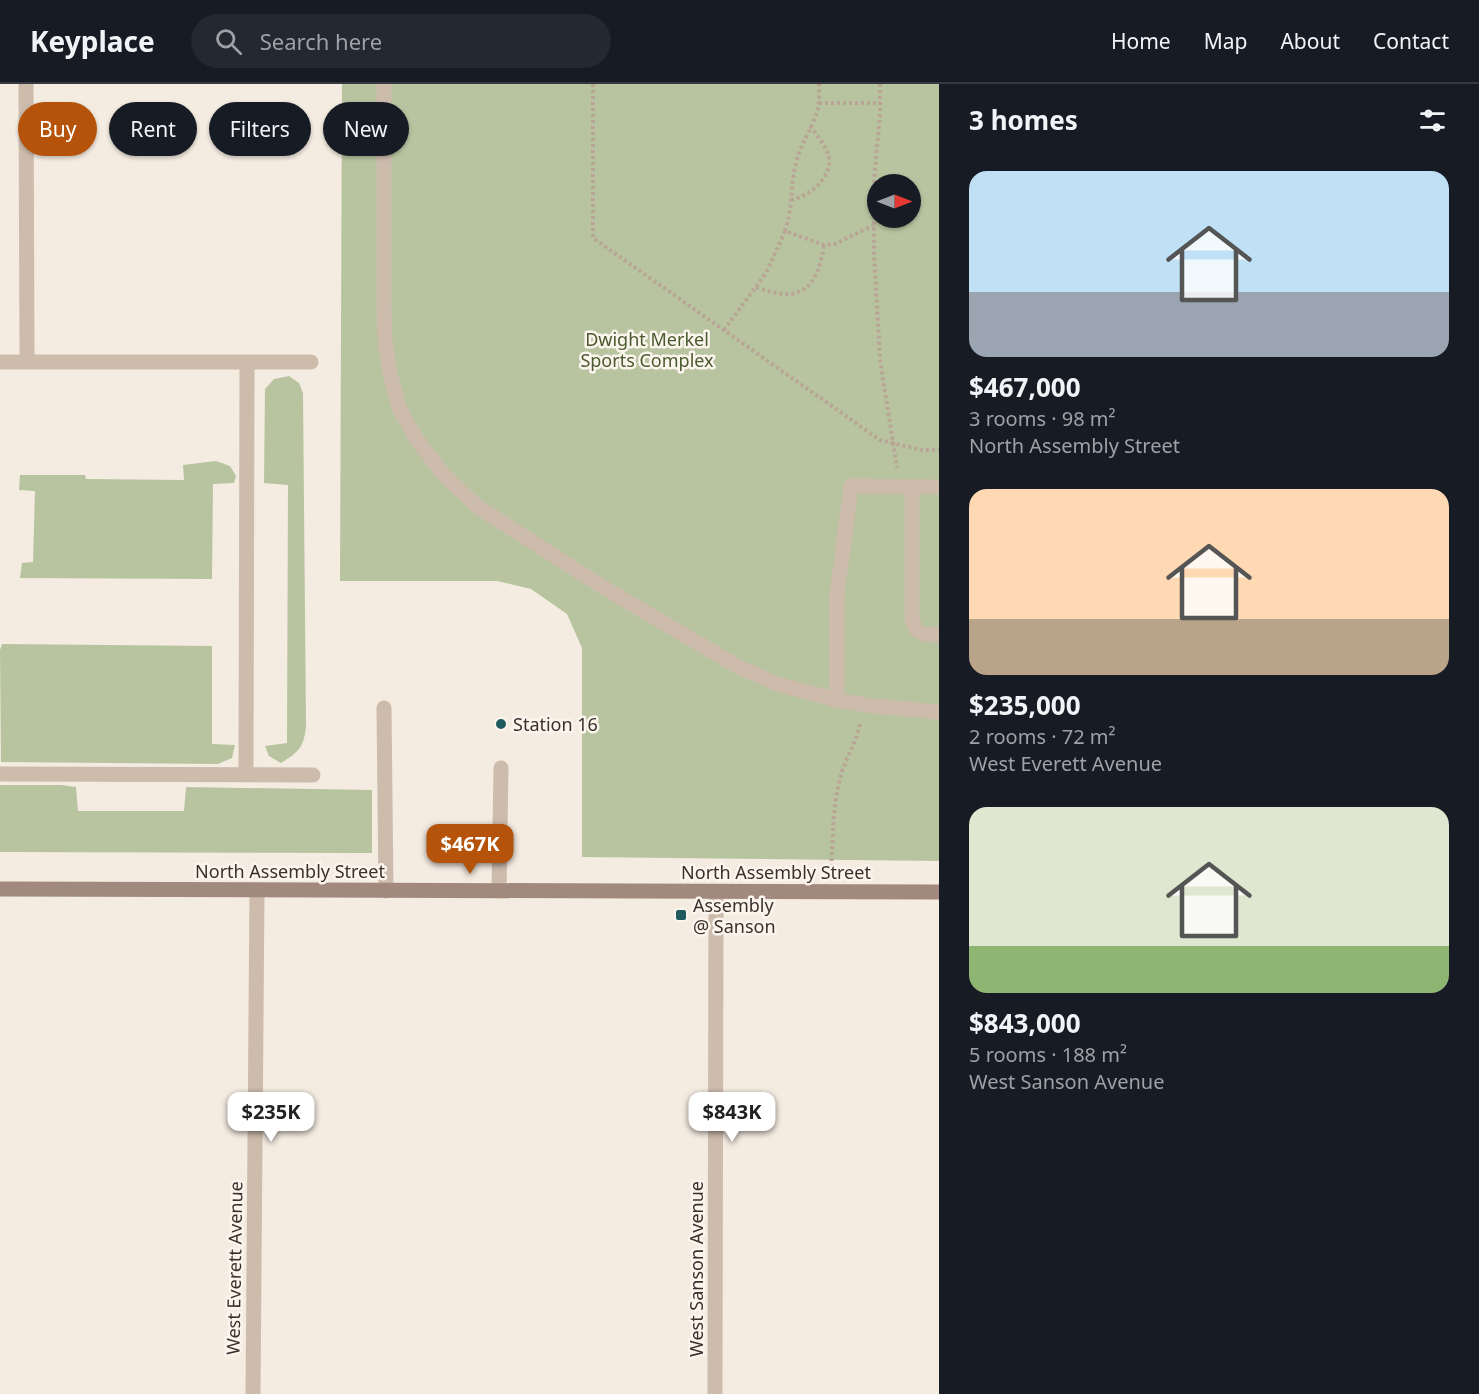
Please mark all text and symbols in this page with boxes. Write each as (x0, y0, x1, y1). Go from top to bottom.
search box (191, 14, 611, 68)
text: Keyplace (30, 22, 155, 60)
icon: search (212, 25, 245, 58)
text: Search here (260, 26, 382, 56)
text: Home (1111, 27, 1171, 55)
text: Map (1204, 27, 1247, 55)
text: About (1280, 27, 1340, 55)
text: Contact (1373, 27, 1449, 55)
chip: Buy (18, 102, 97, 156)
chip: Rent (109, 102, 197, 156)
chip: Filters (209, 102, 311, 156)
chip: New (323, 102, 409, 156)
text: 3 homes (969, 102, 1078, 138)
icon: filters (1416, 104, 1449, 137)
north arrow (867, 174, 921, 228)
map controls (867, 174, 921, 228)
icon: home (1155, 210, 1263, 318)
park label: Dwight Merkel Sports Complex (580, 327, 714, 372)
text: $467,000 (969, 369, 1081, 405)
text: 3 rooms · 98 m² (969, 405, 1116, 432)
text: North Assembly Street (969, 432, 1180, 459)
icon: home (1155, 528, 1263, 636)
text: $235,000 (969, 687, 1081, 723)
place label: Station 16 (513, 712, 598, 736)
marker: Station 16 (494, 717, 508, 731)
text: 2 rooms · 72 m² (969, 723, 1116, 750)
text: West Everett Avenue (969, 750, 1162, 777)
pin: $467K (428, 824, 512, 875)
text: $467K (440, 830, 500, 857)
icon: home (1155, 846, 1263, 954)
street label: North Assembly Street (195, 859, 385, 883)
street label: North Assembly Street (681, 860, 871, 884)
place label: Assembly @ Sanson (693, 893, 776, 938)
marker: Assembly @ Sanson (674, 908, 688, 922)
text: $843,000 (969, 1005, 1081, 1041)
text: 5 rooms · 188 m² (969, 1041, 1127, 1068)
text: West Sanson Avenue (969, 1068, 1165, 1095)
pin: $235K (229, 1092, 313, 1143)
pin: $843K (690, 1092, 774, 1143)
text: $235K (241, 1098, 301, 1125)
text: $843K (702, 1098, 762, 1125)
street label: West Everett Avenue (220, 1181, 248, 1355)
street label: West Sanson Avenue (684, 1181, 708, 1357)

